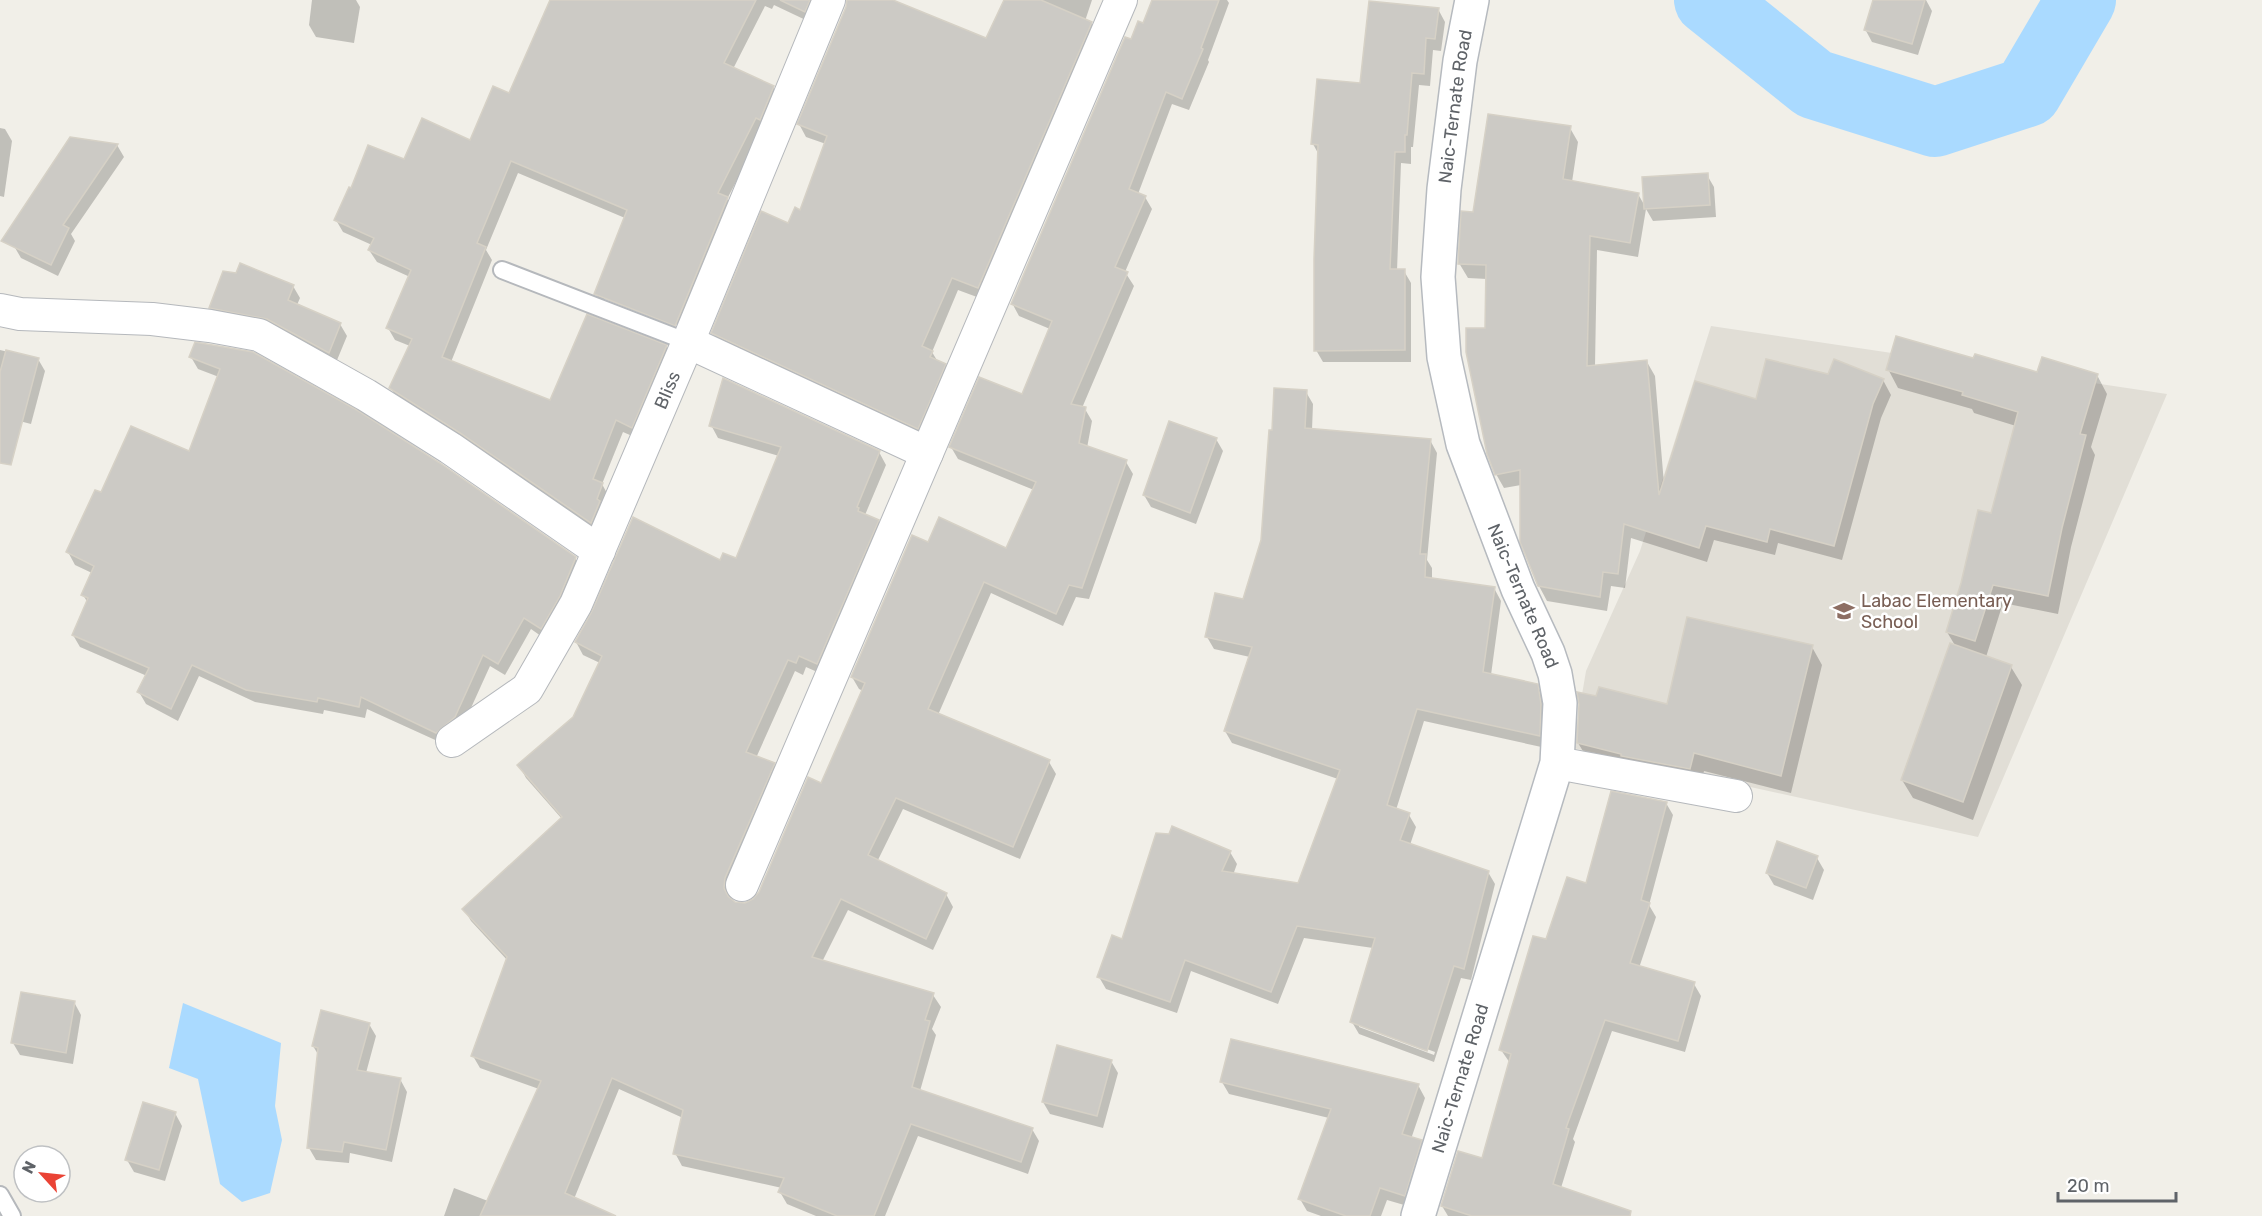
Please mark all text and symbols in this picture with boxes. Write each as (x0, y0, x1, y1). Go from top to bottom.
street label: Naic-Ternate Road (1434, 28, 1477, 185)
street label: Bliss (650, 368, 685, 412)
street label: Naic-Ternate Road (1483, 520, 1563, 672)
place label: Labac Elementary School (1861, 590, 2012, 633)
school or university icon: Labac Elementary School (1832, 599, 1856, 623)
street label: Naic-Ternate Road (1427, 1001, 1493, 1156)
north arrow (12, 1144, 72, 1204)
text: N (18, 1158, 40, 1177)
scale bar (2058, 1165, 2176, 1203)
text: 20 m (2067, 1175, 2109, 1197)

